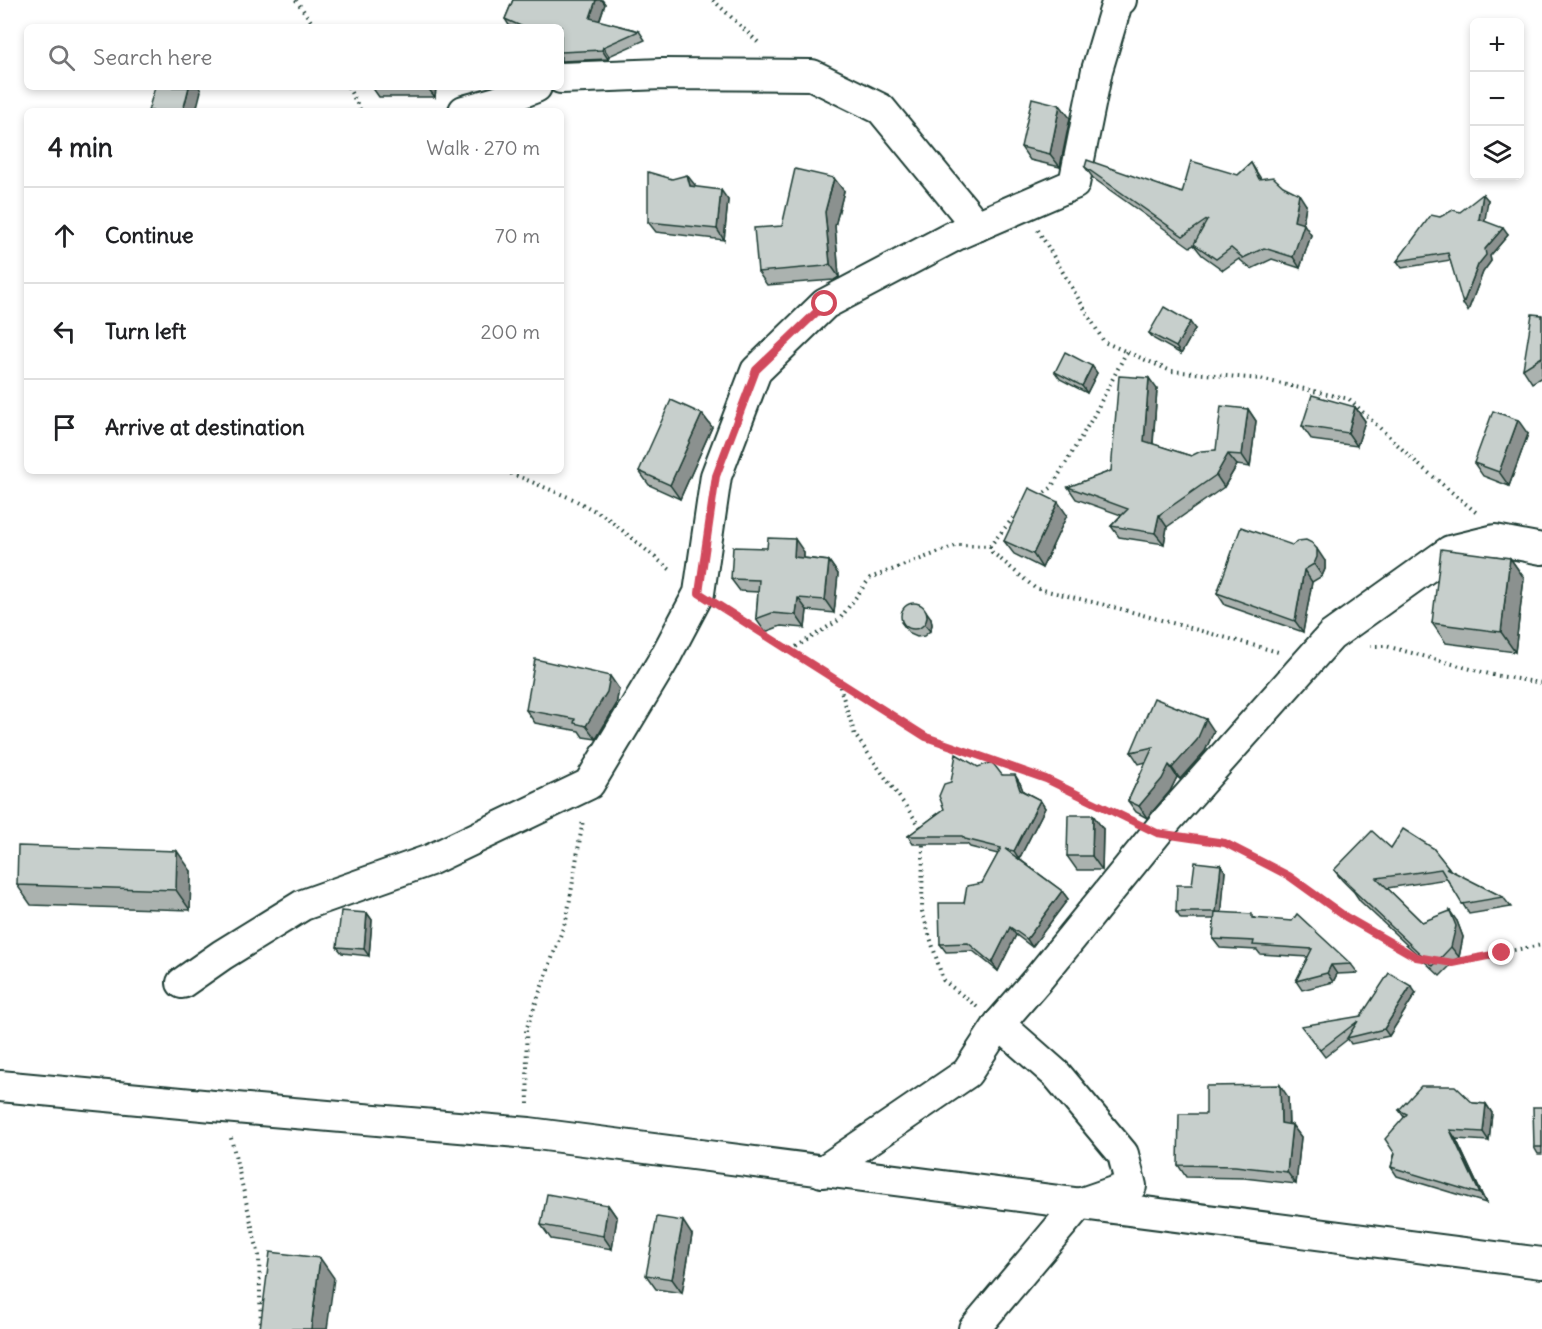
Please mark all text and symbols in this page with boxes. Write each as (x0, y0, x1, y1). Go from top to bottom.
map controls (1470, 18, 1524, 180)
button: + (1470, 18, 1524, 72)
search box (24, 24, 564, 90)
icon: search (45, 41, 78, 74)
text: Search here (93, 43, 212, 71)
button: − (1470, 72, 1524, 126)
button: layers (1470, 126, 1524, 180)
text: 4 min (48, 131, 113, 164)
text: Walk · 270 m (426, 135, 540, 160)
icon: ahead (48, 219, 81, 252)
text: Continue (105, 221, 194, 249)
text: 70 m (495, 223, 540, 248)
route start (811, 290, 837, 316)
icon: left (48, 315, 81, 348)
text: Turn left (105, 317, 186, 345)
text: 200 m (480, 319, 540, 344)
icon: arrive (48, 411, 81, 444)
text: Arrive at destination (105, 413, 305, 441)
route end (1488, 939, 1514, 965)

